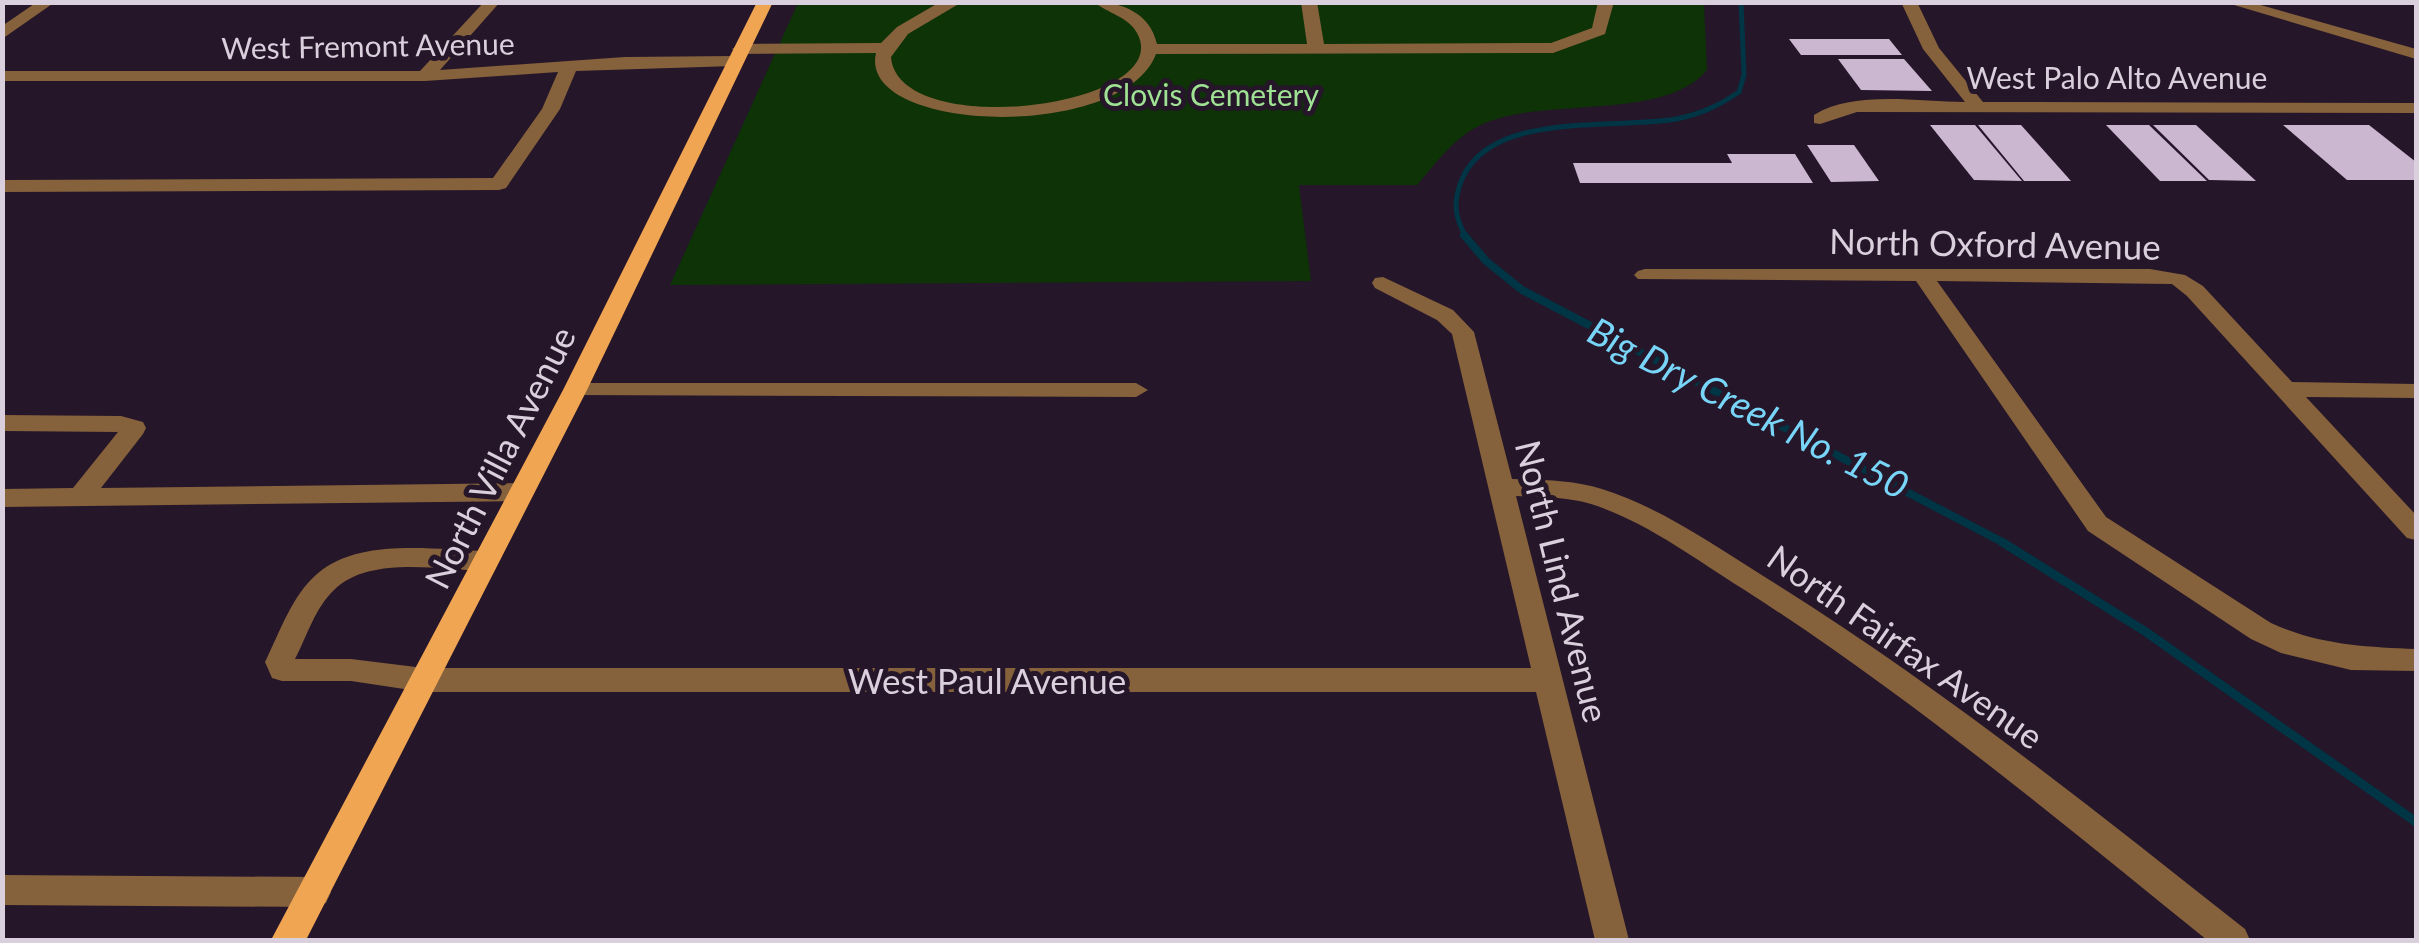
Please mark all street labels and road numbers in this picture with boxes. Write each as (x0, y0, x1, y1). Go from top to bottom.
street label: West Fremont Avenue (221, 24, 515, 66)
street label: West Palo Alto Avenue (1967, 59, 2267, 95)
street label: North Oxford Avenue (1829, 219, 2161, 267)
street label: North Villa Avenue (415, 319, 583, 595)
street label: North Lind Avenue (1508, 436, 1618, 726)
street label: North Fairfax Avenue (1760, 535, 2052, 757)
street label: West Paul Avenue (848, 659, 1126, 701)

